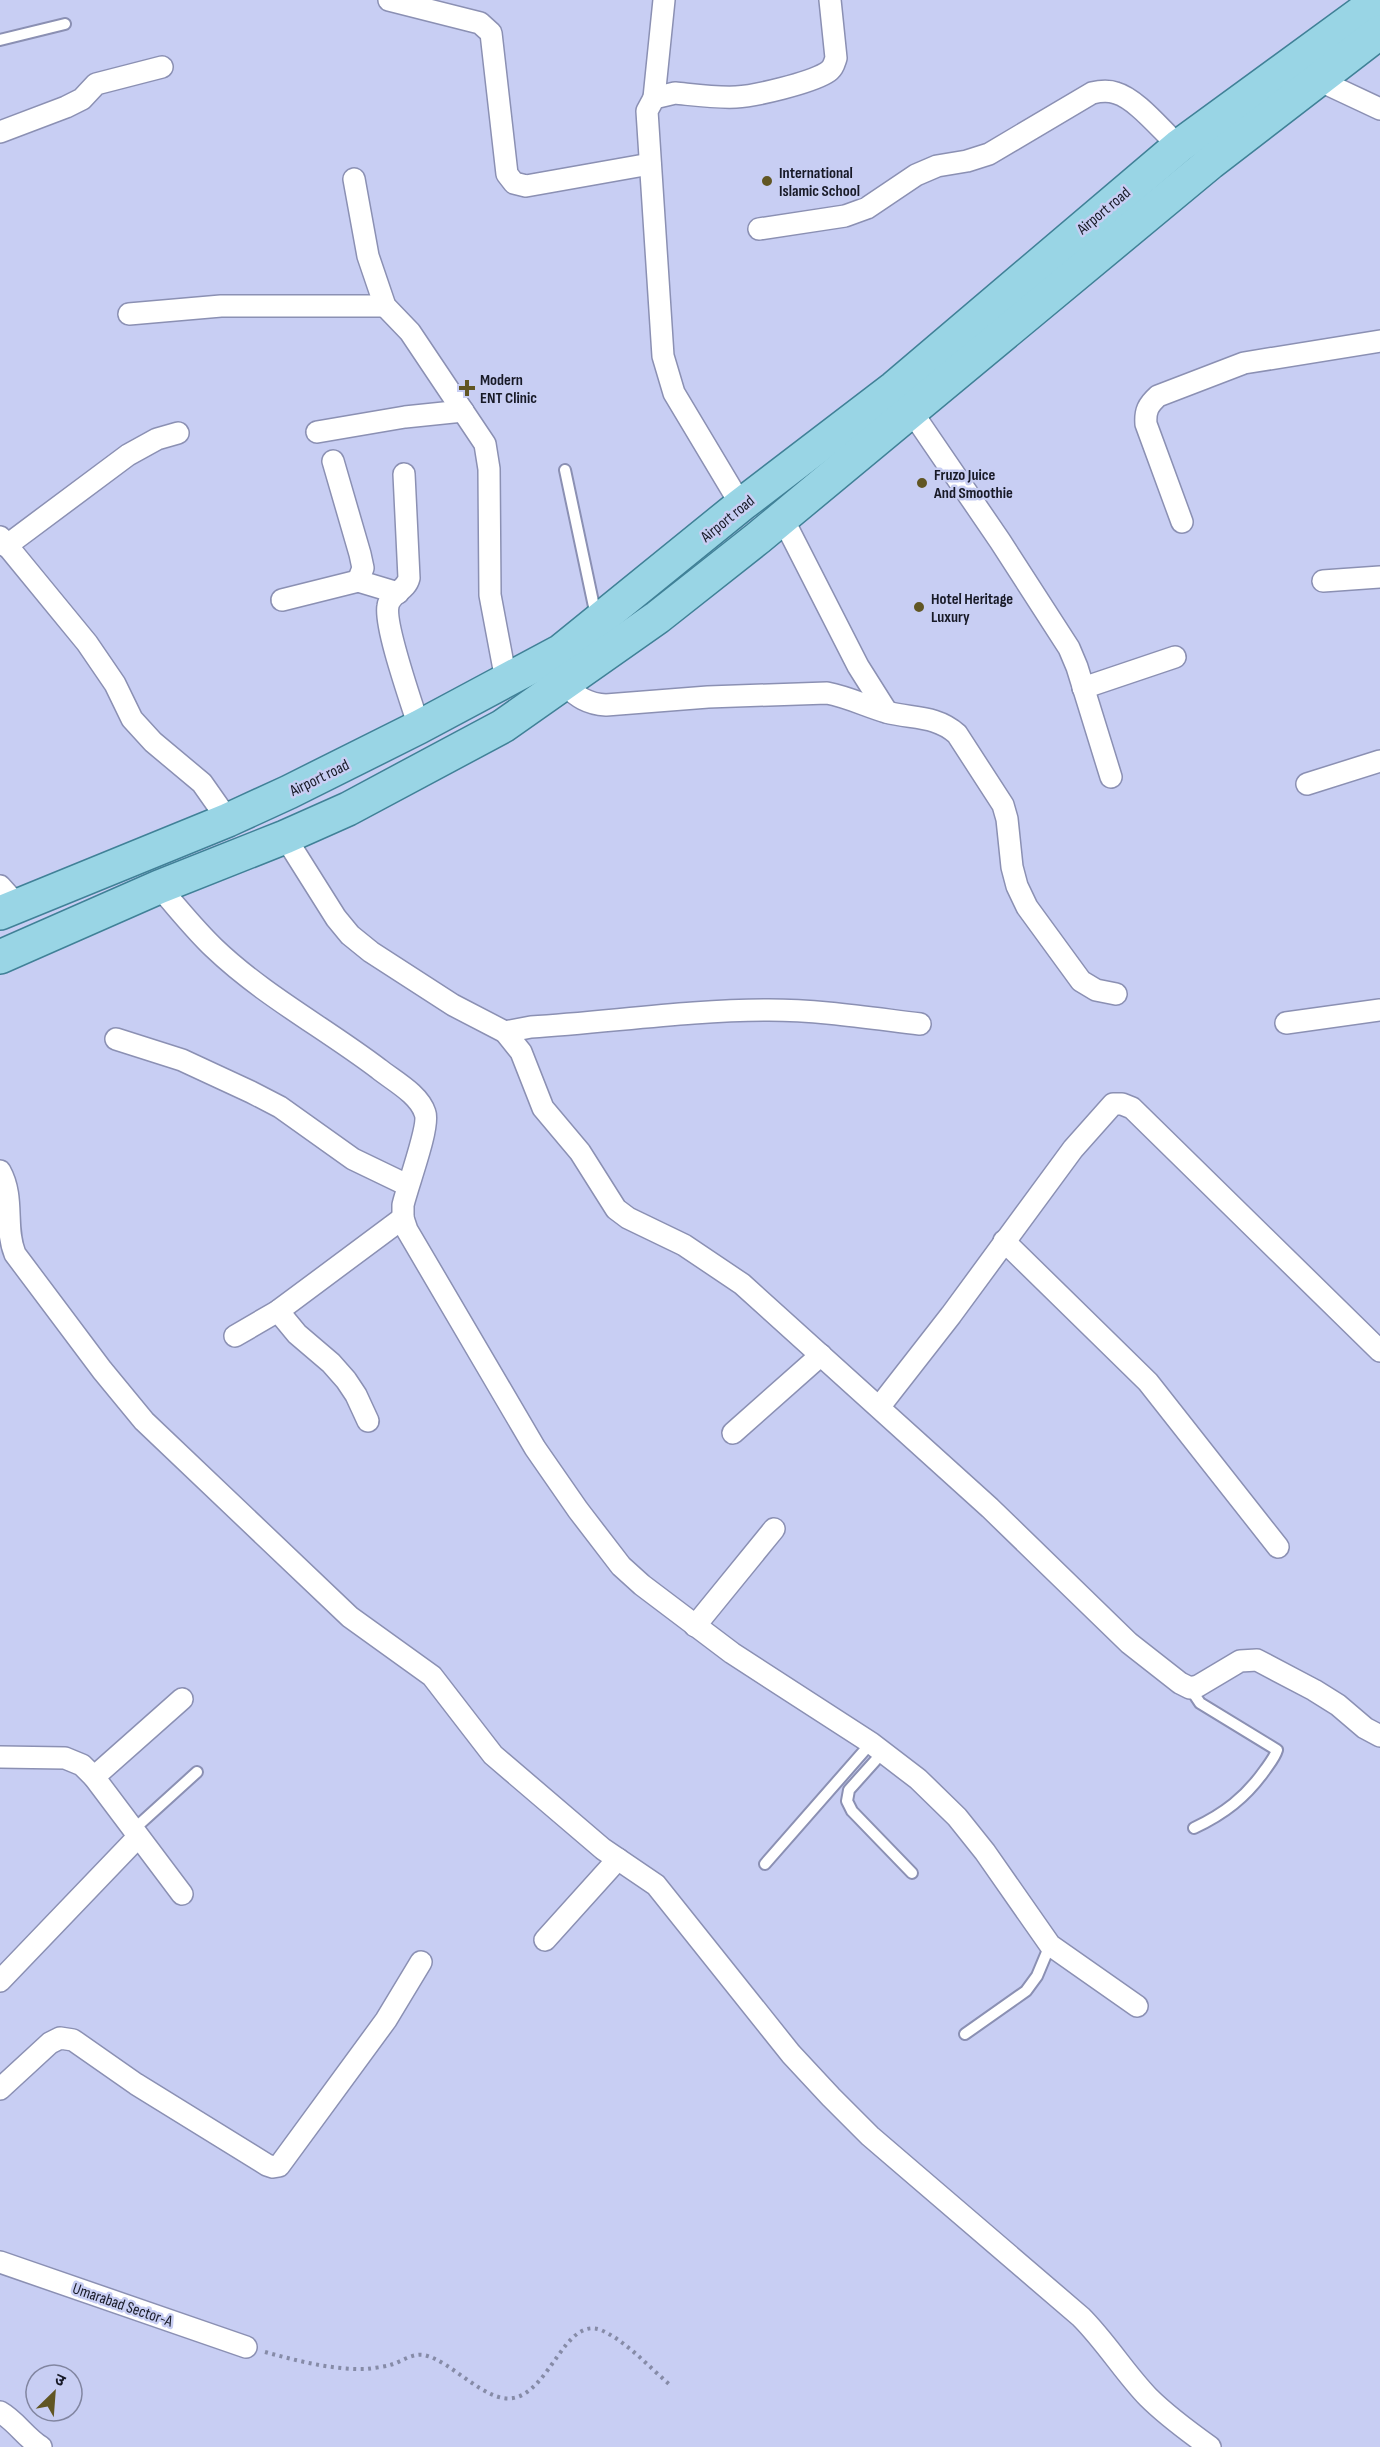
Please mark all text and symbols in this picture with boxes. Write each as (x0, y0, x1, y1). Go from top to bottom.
place label: International Islamic School (779, 164, 860, 201)
marker: International Islamic School (760, 174, 774, 188)
street label: Airport road (1073, 183, 1134, 240)
place label: Modern ENT Clinic (480, 371, 537, 408)
marker: Modern ENT Clinic (458, 379, 476, 397)
place label: Fruzo Juice And Smoothie (933, 466, 1013, 503)
marker: Fruzo Juice And Smoothie (915, 476, 929, 490)
street label: Airport road (696, 492, 759, 547)
place label: Hotel Heritage Luxury (931, 590, 1013, 627)
marker: Hotel Heritage Luxury (912, 600, 926, 614)
street label: Airport road (286, 756, 352, 801)
street label: Umarabad Sector-A (70, 2279, 175, 2331)
north arrow (24, 2363, 84, 2423)
text: उ (51, 2370, 69, 2392)

